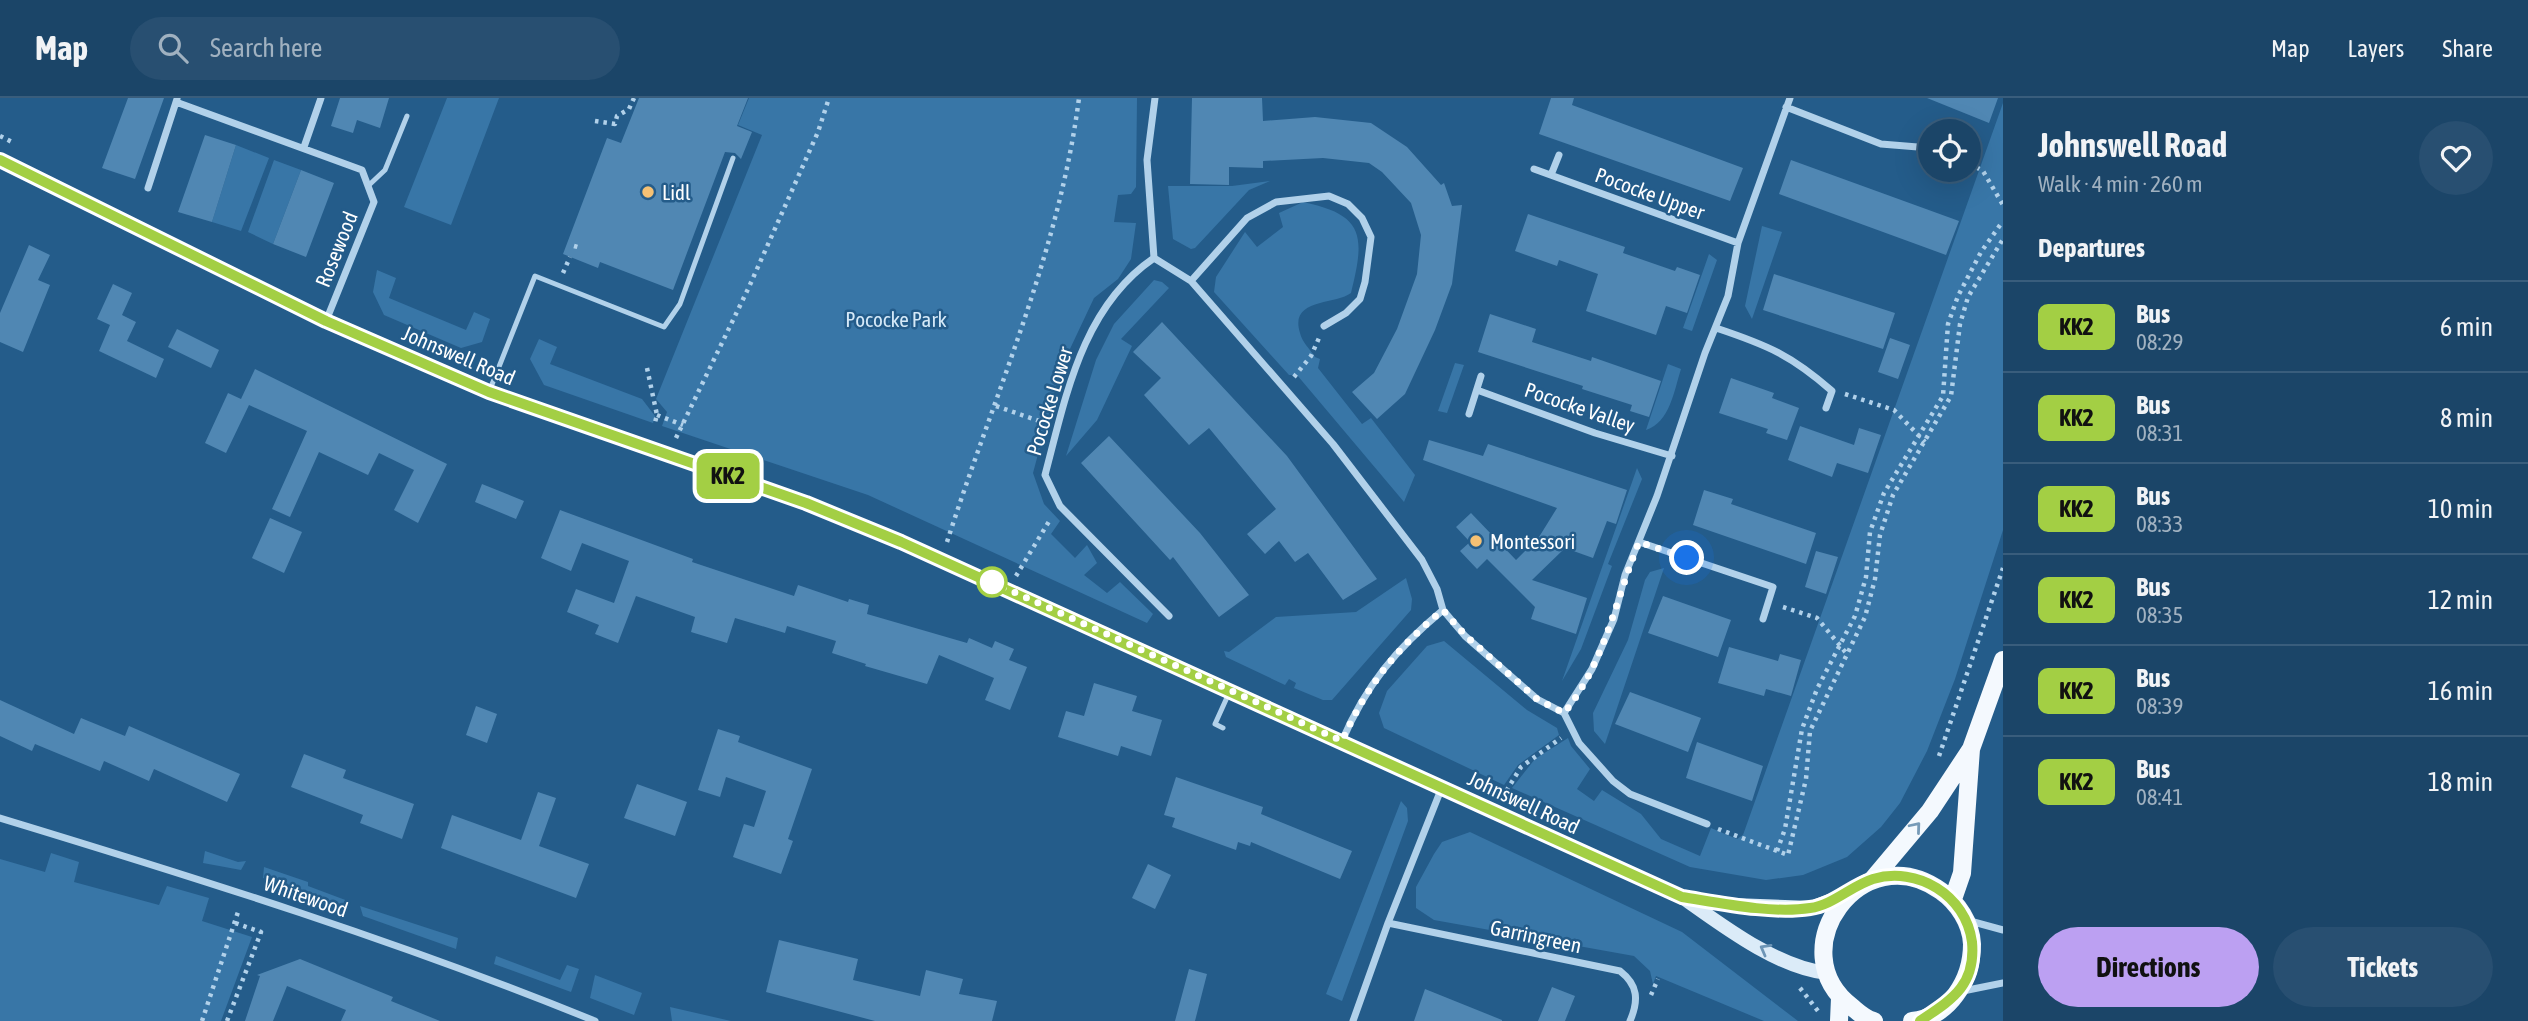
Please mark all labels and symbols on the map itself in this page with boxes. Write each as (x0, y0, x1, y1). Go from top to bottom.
street label: Pococke Upper (1592, 162, 1709, 224)
place label: Lidl (662, 180, 691, 204)
marker: Lidl (640, 184, 656, 200)
street label: Rosewood (310, 208, 362, 290)
park label: Pococke Park (845, 307, 947, 331)
street label: Johnswell Road (399, 320, 519, 390)
street label: Pococke Lower (1021, 343, 1077, 458)
street label: Pococke Valley (1522, 377, 1639, 437)
line badge: KK2 (688, 453, 768, 499)
place label: Montessori (1490, 529, 1575, 553)
marker: Montessori (1468, 533, 1484, 549)
your location (1669, 540, 1704, 575)
unlabelled marker (977, 567, 1007, 597)
street label: Johnswell Road (1464, 766, 1584, 838)
one-way arrow (1908, 823, 1920, 836)
street label: Whitewood (261, 870, 351, 922)
street label: Garringreen (1488, 915, 1584, 957)
one-way arrow (1760, 944, 1772, 957)

